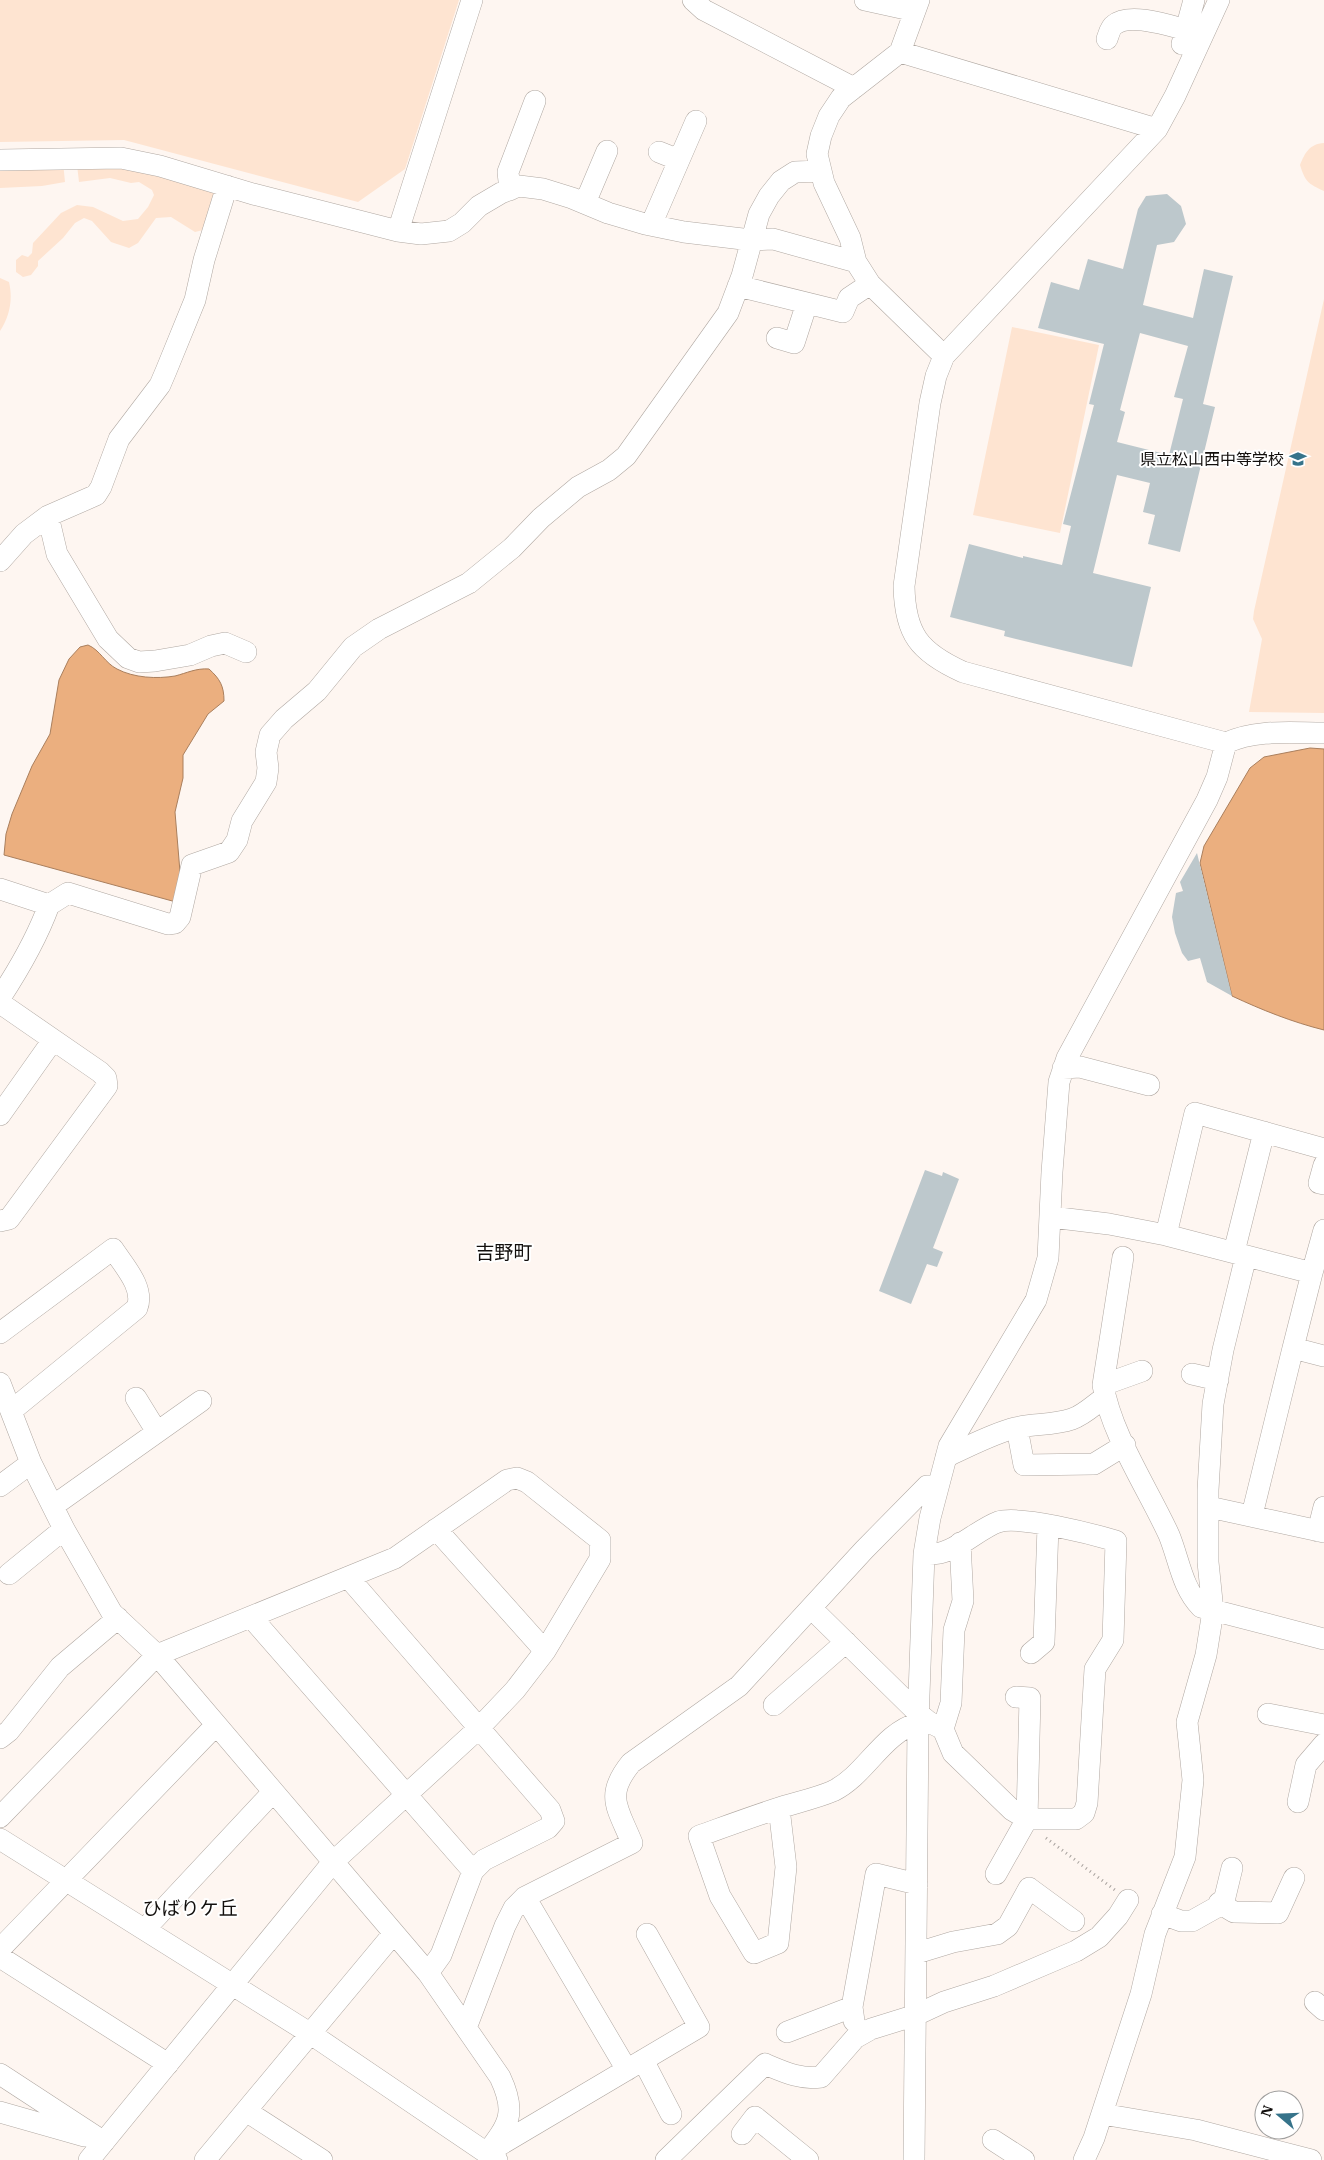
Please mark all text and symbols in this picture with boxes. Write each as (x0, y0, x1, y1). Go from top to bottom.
place label: 県立松山西中等学校 (1140, 449, 1284, 469)
school or university icon: 県立松山西中等学校 (1288, 449, 1308, 469)
district label: 吉野町 (475, 1240, 533, 1264)
district label: ひばりケ丘 (142, 1896, 238, 1920)
north arrow (1254, 2090, 1304, 2140)
text: N (1256, 2103, 1277, 2119)

